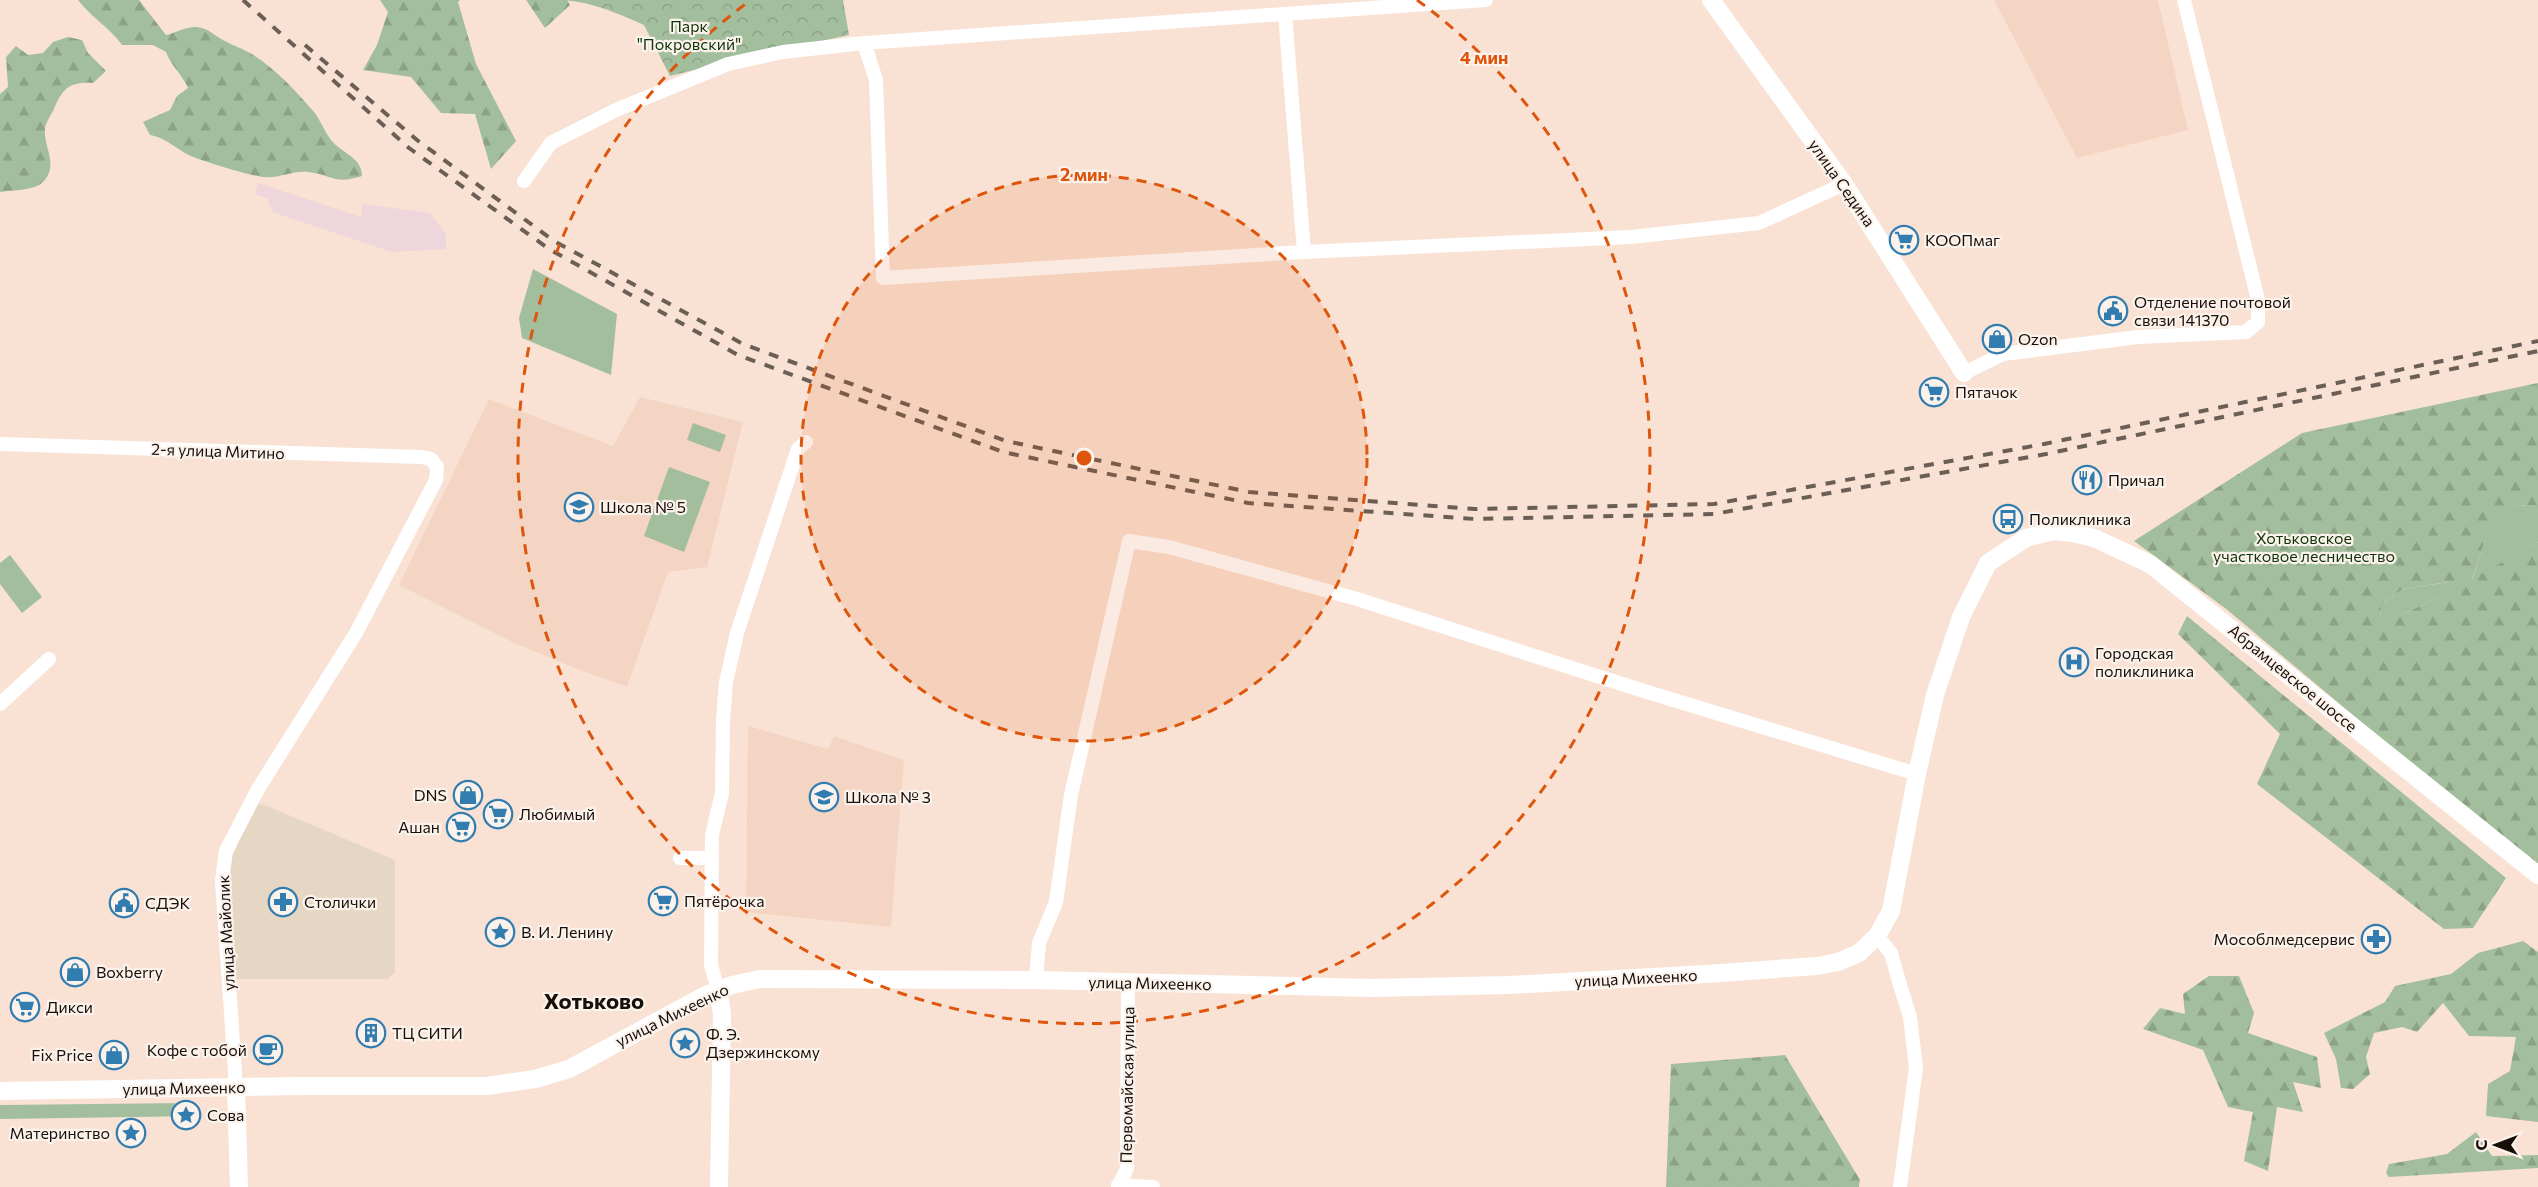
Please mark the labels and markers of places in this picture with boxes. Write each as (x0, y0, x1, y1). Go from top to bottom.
supermarket icon: КООПмаг (1888, 224, 1920, 256)
place label: КООПмаг (1925, 230, 2000, 249)
place label: Отделение почтовой связи 141370 (2134, 292, 2291, 329)
public building icon: Отделение почтовой связи 141370 (2097, 295, 2129, 327)
shop icon: Ozon (1981, 323, 2013, 355)
place label: Ozon (2018, 329, 2058, 348)
supermarket icon: Пятачок (1918, 376, 1950, 408)
place label: Пятачок (1955, 382, 2018, 401)
centre of rings (1074, 448, 1094, 468)
restaurant icon: Причал (2071, 464, 2103, 496)
place label: Причал (2108, 470, 2165, 489)
school or university icon: Школа № 5 (563, 491, 595, 523)
place label: Школа № 5 (600, 497, 686, 516)
bus stop icon: Поликлиника (1992, 503, 2024, 535)
place label: Поликлиника (2029, 509, 2131, 528)
place label: Городская поликлиника (2095, 643, 2194, 680)
hospital icon: Городская поликлиника (2058, 646, 2090, 678)
shop icon: DNS (452, 779, 484, 811)
school or university icon: Школа № 3 (808, 781, 840, 813)
place label: DNS (414, 785, 447, 804)
place label: Школа № 3 (845, 787, 931, 806)
supermarket icon: Любимый (482, 798, 514, 830)
place label: Любимый (519, 804, 595, 823)
supermarket icon: Ашан (445, 811, 477, 843)
place label: Ашан (398, 817, 440, 836)
supermarket icon: Пятёрочка (647, 885, 679, 917)
pharmacy icon: Столички (267, 886, 299, 918)
public building icon: СДЭК (108, 887, 140, 919)
place label: Пятёрочка (684, 891, 764, 910)
place label: Столички (304, 892, 376, 911)
place label: СДЭК (145, 893, 190, 912)
place icon: В. И. Ленину (484, 916, 516, 948)
place label: В. И. Ленину (521, 922, 613, 941)
pharmacy icon: Мособлмедсервис (2360, 923, 2392, 955)
place label: Мособлмедсервис (2213, 929, 2355, 948)
shop icon: Boxberry (59, 956, 91, 988)
place label: Boxberry (96, 962, 163, 981)
supermarket icon: Дикси (9, 991, 41, 1023)
place label: Дикси (46, 997, 93, 1016)
building icon: ТЦ СИТИ (355, 1017, 387, 1049)
place label: ТЦ СИТИ (392, 1023, 463, 1042)
place label: Ф. Э. Дзержинскому (706, 1024, 820, 1061)
place icon: Ф. Э. Дзержинскому (669, 1027, 701, 1059)
cafe icon: Кофе с тобой (252, 1034, 284, 1066)
shop icon: Fix Price (98, 1039, 130, 1071)
place label: Кофе с тобой (147, 1040, 247, 1059)
place label: Fix Price (31, 1045, 93, 1064)
place icon: Сова (170, 1099, 202, 1131)
place label: Сова (207, 1105, 244, 1124)
place icon: Материнство (115, 1117, 147, 1149)
place label: Материнство (10, 1123, 110, 1142)

